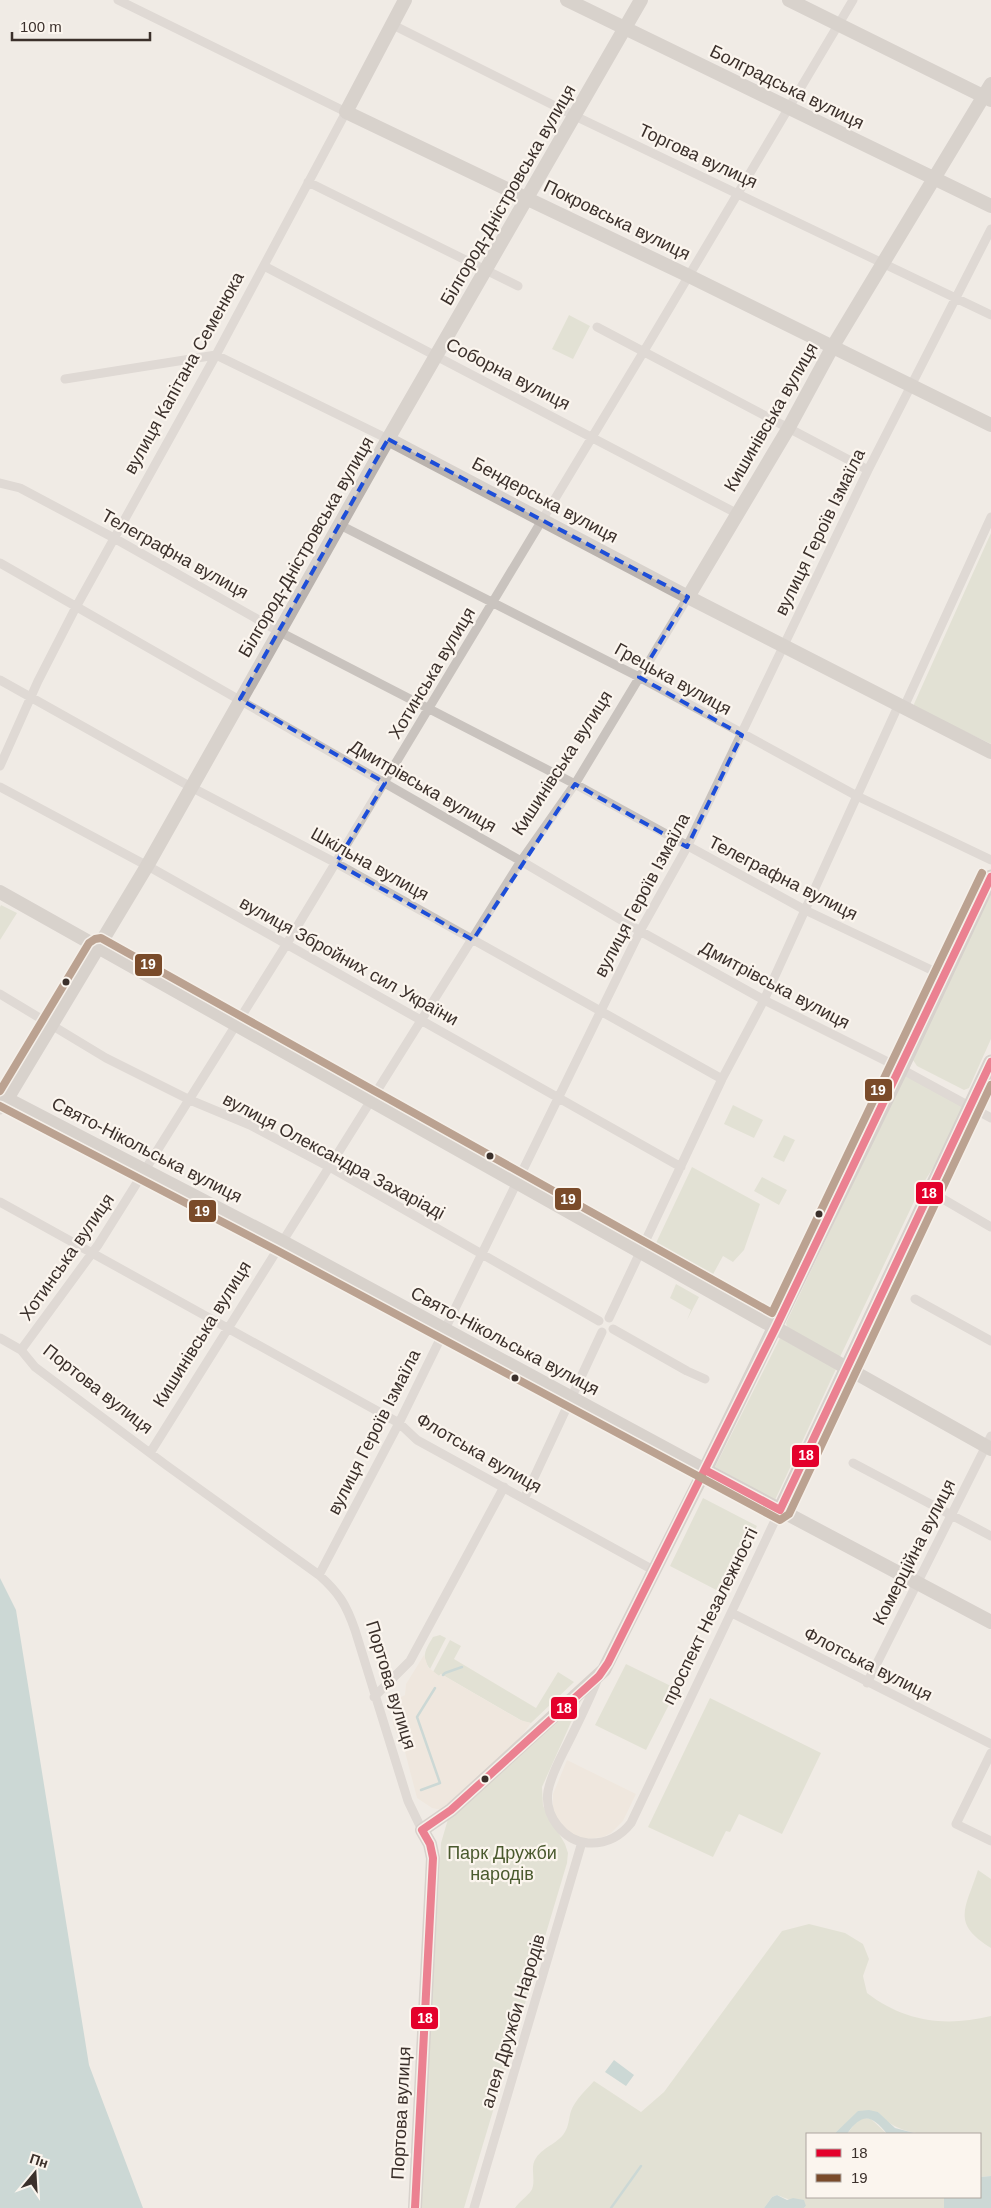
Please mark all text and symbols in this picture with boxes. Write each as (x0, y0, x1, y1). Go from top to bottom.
scale bar (12, 10, 150, 42)
text: 100 m (20, 18, 62, 35)
street label: Болградська вулиця (707, 41, 867, 133)
street label: Білгород-Дністровська вулиця (436, 81, 580, 309)
street label: Торгова вулиця (636, 120, 760, 192)
street label: Покровська вулиця (541, 176, 693, 264)
street label: вулиця Капітана Семенюка (120, 268, 248, 477)
street label: Соборна вулиця (443, 334, 573, 414)
street label: Кишинівська вулиця (720, 339, 822, 495)
street label: Білгород-Дністровська вулиця (234, 433, 378, 661)
street label: вулиця Героїв Ізмаїла (771, 445, 869, 618)
street label: Бендерська вулиця (469, 453, 621, 547)
street label: Телеграфна вулиця (98, 505, 252, 603)
street label: Хотинська вулиця (385, 604, 479, 742)
street label: Грецька вулиця (611, 639, 735, 719)
street label: Кишинівська вулиця (508, 687, 616, 839)
street label: Дмитрівська вулиця (346, 736, 500, 836)
street label: вулиця Героїв Ізмаїла (590, 809, 694, 980)
street label: Шкільна вулиця (308, 823, 432, 905)
street label: Телеграфна вулиця (705, 832, 861, 924)
street label: вулиця Збройних сил України (236, 892, 462, 1030)
street label: Дмитрівська вулиця (697, 937, 853, 1033)
line badge: 19 (134, 953, 163, 977)
text: 19 (140, 956, 156, 972)
unlabelled marker (61, 977, 71, 987)
line badge: 19 (864, 1078, 893, 1102)
text: 19 (870, 1082, 886, 1098)
street label: вулиця Олександра Захаріаді (220, 1089, 448, 1223)
street label: Свято-Нікольська вулиця (49, 1093, 245, 1207)
unlabelled marker (485, 1151, 495, 1161)
line badge: 18 (915, 1181, 944, 1205)
text: 18 (921, 1185, 937, 1201)
line badge: 19 (554, 1187, 582, 1211)
street label: Хотинська вулиця (16, 1190, 118, 1324)
text: 19 (560, 1191, 576, 1207)
line badge: 19 (188, 1199, 217, 1223)
text: 19 (194, 1203, 210, 1219)
unlabelled marker (814, 1209, 824, 1219)
street label: Кишинівська вулиця (149, 1257, 255, 1411)
street label: Свято-Нікольська вулиця (407, 1283, 603, 1399)
street label: Портова вулиця (39, 1340, 157, 1438)
street label: вулиця Героїв Ізмаїла (324, 1345, 425, 1518)
unlabelled marker (510, 1373, 520, 1383)
street label: Флотська вулиця (413, 1409, 545, 1497)
line badge: 18 (791, 1444, 820, 1468)
text: 18 (798, 1447, 814, 1463)
street label: Комерційна вулиця (869, 1476, 959, 1628)
street label: проспект Незалежності (658, 1524, 762, 1708)
street label: Портова вулиця (362, 1618, 420, 1752)
street label: Флотська вулиця (800, 1623, 936, 1705)
line badge: 18 (550, 1696, 578, 1720)
text: 18 (556, 1700, 572, 1716)
unlabelled marker (480, 1774, 490, 1784)
park label: Парк Дружби народів (447, 1843, 557, 1884)
street label: алея Дружби Народів (477, 1932, 549, 2110)
line badge: 18 (410, 2006, 439, 2030)
text: 18 (417, 2010, 433, 2026)
street label: Портова вулиця (388, 2046, 414, 2180)
legend (806, 2133, 981, 2198)
text: 18 (851, 2144, 868, 2161)
north arrow (10, 2148, 60, 2198)
text: Пн (28, 2150, 50, 2171)
text: 19 (851, 2169, 868, 2186)

